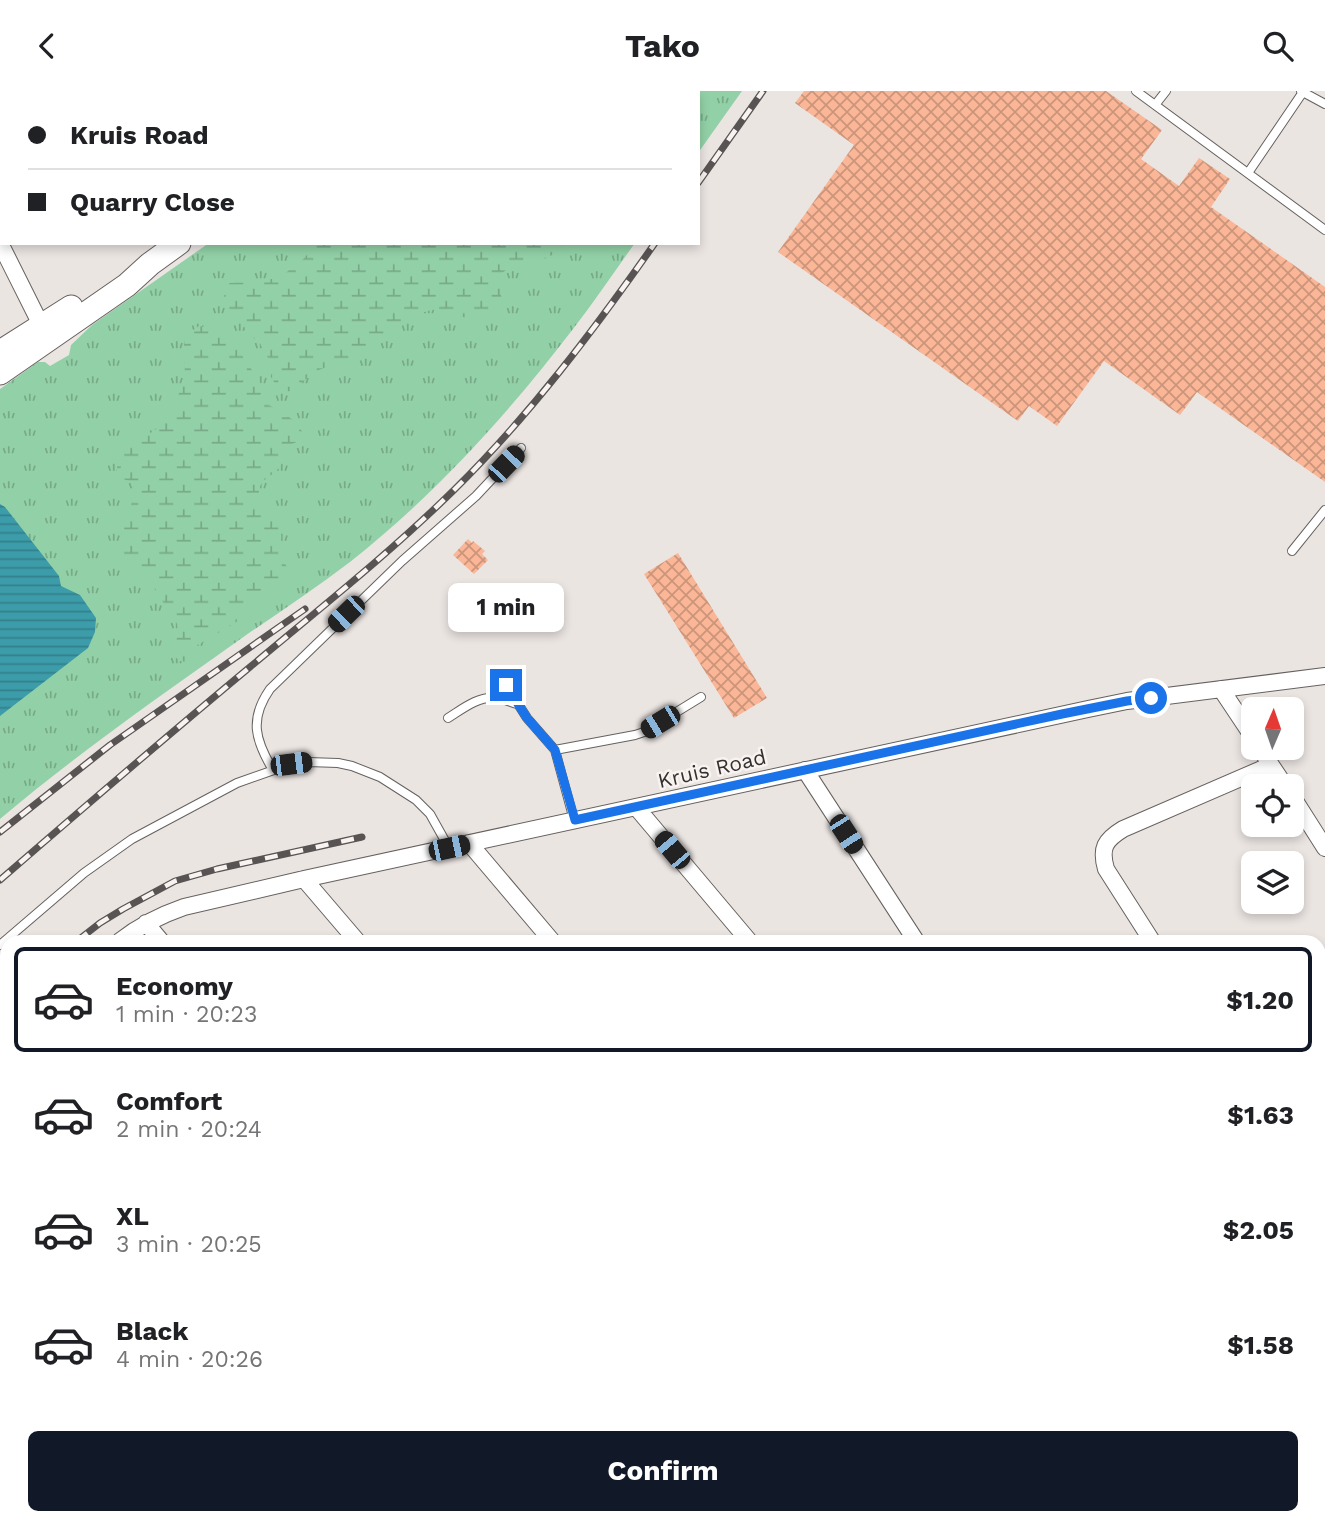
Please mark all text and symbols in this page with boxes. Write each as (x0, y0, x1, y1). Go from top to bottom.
icon: back (28, 27, 66, 65)
text: Tako (625, 27, 700, 65)
icon: search (1259, 27, 1297, 65)
text: Kruis Road (70, 120, 209, 150)
text: Quarry Close (70, 187, 235, 217)
car (484, 442, 529, 486)
callout: 1 min (448, 583, 564, 633)
car (324, 592, 369, 636)
text: 1 min (476, 594, 536, 621)
route end (490, 669, 522, 701)
route start (1135, 682, 1167, 714)
north arrow (1241, 697, 1304, 759)
map controls (1241, 697, 1304, 914)
car (637, 702, 684, 742)
street label: Kruis Road (655, 744, 768, 793)
car (269, 751, 314, 777)
button: locate (1241, 774, 1304, 837)
car (826, 811, 867, 857)
car (651, 827, 694, 873)
car (427, 833, 472, 863)
button: layers (1241, 851, 1304, 914)
icon: car (32, 968, 95, 1031)
text: Economy (116, 971, 233, 1001)
text: $1.20 (1226, 985, 1294, 1015)
text: 1 min · 20:23 (116, 1001, 257, 1028)
icon: car (32, 1083, 95, 1146)
text: Comfort (116, 1086, 222, 1116)
text: $1.63 (1227, 1100, 1294, 1130)
text: 2 min · 20:24 (116, 1116, 262, 1143)
icon: car (32, 1198, 95, 1261)
text: XL (116, 1201, 149, 1231)
text: $2.05 (1223, 1215, 1294, 1245)
text: 3 min · 20:25 (116, 1231, 262, 1258)
icon: car (32, 1313, 95, 1376)
text: Black (116, 1316, 188, 1346)
text: $1.58 (1227, 1330, 1294, 1360)
text: 4 min · 20:26 (116, 1346, 263, 1373)
button: Confirm (28, 1431, 1298, 1511)

